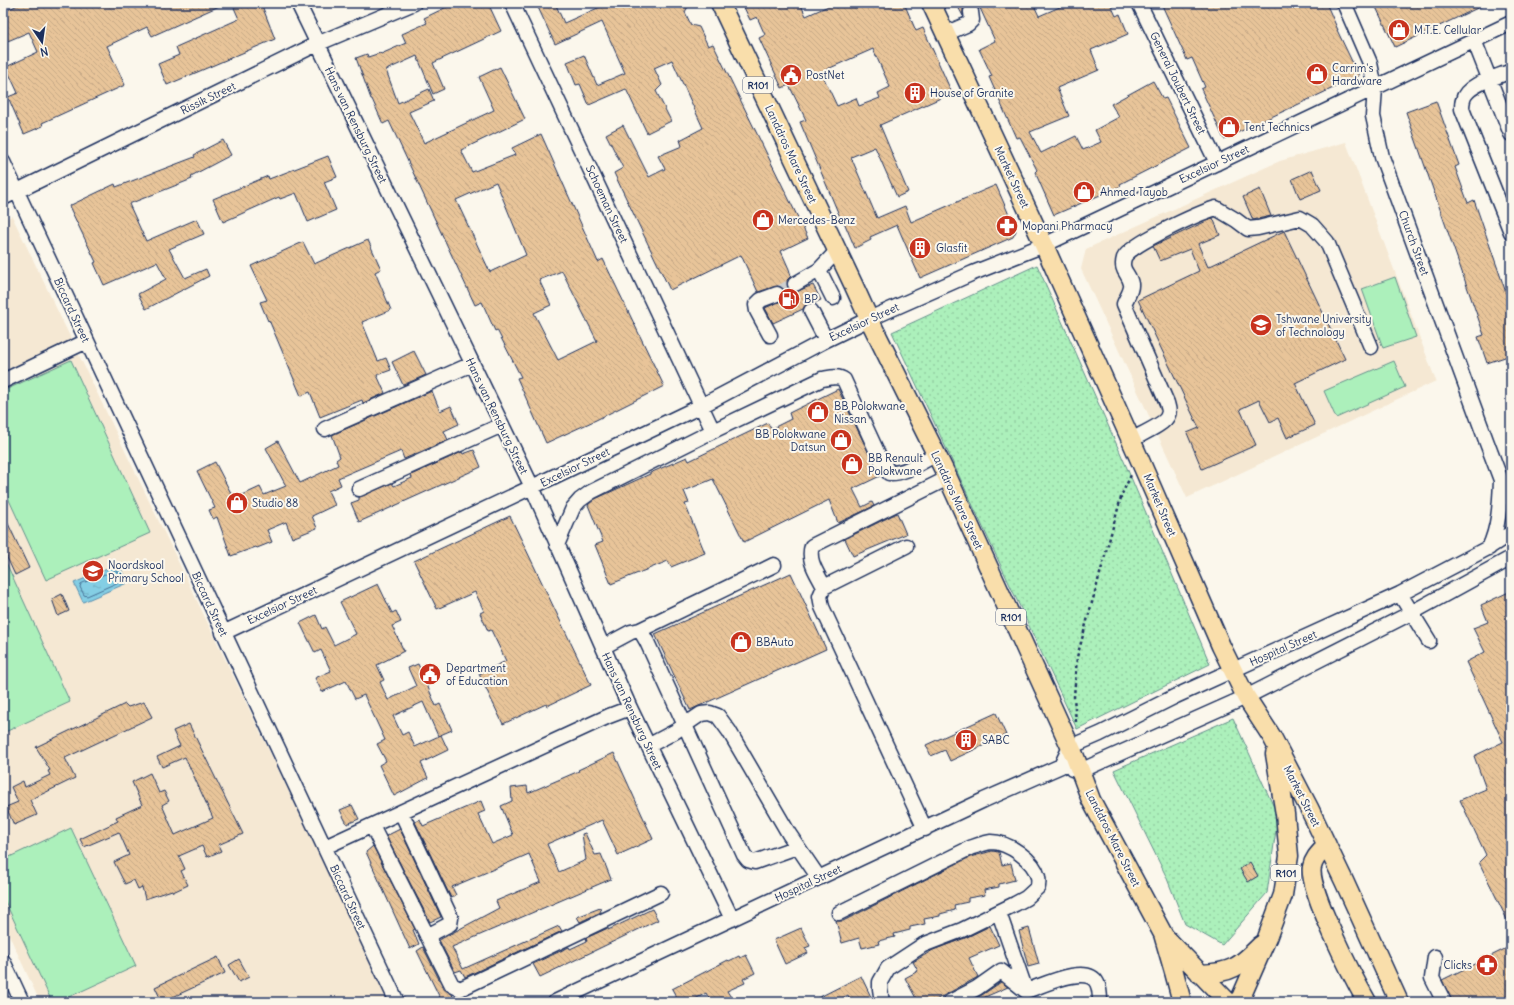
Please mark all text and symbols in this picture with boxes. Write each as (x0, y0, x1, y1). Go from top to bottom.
shop icon: M.T.E. Cellular (1386, 17, 1412, 43)
north arrow (22, 22, 62, 62)
place label: M.T.E. Cellular (1414, 23, 1482, 37)
street label: General Joubert Street (1147, 29, 1209, 137)
text: N (39, 44, 50, 59)
shop icon: Carrim's Hardware (1304, 61, 1330, 87)
place label: Carrim's Hardware (1332, 61, 1382, 88)
public building icon: PostNet (778, 62, 804, 88)
street label: Hans van Rensburg Street (322, 65, 390, 186)
place label: PostNet (806, 68, 845, 82)
road number: R101 (743, 77, 773, 93)
street label: Rissik Street (178, 79, 238, 117)
building icon: House of Granite (902, 80, 928, 106)
place label: House of Granite (930, 86, 1013, 100)
street label: Landdros Mare Street (762, 103, 820, 206)
shop icon: Tent Technics (1216, 114, 1242, 140)
place label: Tent Technics (1244, 120, 1310, 134)
street label: Excelsior Street (1177, 142, 1251, 186)
street label: Market Street (992, 144, 1033, 210)
street label: Schoeman Street (583, 163, 631, 245)
shop icon: Ahmed Tayob (1071, 179, 1097, 205)
place label: Ahmed Tayob (1100, 185, 1168, 199)
shop icon: Mercedes-Benz (750, 207, 776, 233)
street label: Church Street (1396, 209, 1432, 278)
place label: Mercedes-Benz (778, 213, 855, 227)
pharmacy icon: Mopani Pharmacy (994, 213, 1020, 239)
place label: Mopani Pharmacy (1022, 219, 1112, 233)
building icon: Glasfit (907, 235, 933, 261)
place label: Glasfit (936, 241, 968, 255)
street label: Biccard Street (51, 275, 93, 345)
fuel station icon: BP (776, 286, 802, 312)
place label: BP (804, 292, 818, 306)
street label: Excelsior Street (827, 300, 901, 344)
school or university icon: Tshwane University of Technology (1248, 312, 1274, 338)
place label: Tshwane University of Technology (1276, 312, 1372, 339)
street label: Hans van Rensburg Street (463, 356, 531, 477)
shop icon: BB Polokwane Nissan (805, 399, 831, 425)
place label: BB Polokwane Nissan (834, 399, 905, 426)
place label: BB Polokwane Datsun (755, 427, 826, 454)
shop icon: BB Polokwane Datsun (828, 427, 854, 453)
street label: Excelsior Street (538, 444, 612, 490)
street label: Landdros Mare Street (928, 449, 986, 552)
shop icon: BB Renault Polokwane (839, 451, 865, 477)
place label: BB Renault Polokwane (868, 451, 923, 478)
street label: Market Street (1141, 472, 1180, 539)
shop icon: Studio 88 (224, 490, 250, 516)
place label: Studio 88 (252, 496, 298, 510)
school or university icon: Noordskool Primary School (80, 558, 106, 584)
place label: Noordskool Primary School (108, 558, 184, 585)
street label: Biccard Street (189, 569, 231, 639)
street label: Excelsior Street (245, 583, 319, 627)
road number: R101 (996, 609, 1026, 625)
street label: Hospital Street (1247, 627, 1319, 669)
shop icon: BBAuto (728, 629, 754, 655)
place label: BBAuto (756, 635, 794, 649)
street label: Hans van Rensburg Street (599, 650, 665, 772)
public building icon: Department of Education (417, 661, 443, 687)
place label: Department of Education (446, 661, 508, 688)
building icon: SABC (953, 727, 979, 753)
place label: SABC (982, 733, 1010, 747)
street label: Market Street (1281, 763, 1324, 829)
street label: Landdros Mare Street (1082, 787, 1144, 889)
street label: Hospital Street (772, 861, 844, 905)
street label: Biccard Street (327, 862, 369, 932)
road number: R101 (1271, 865, 1301, 881)
pharmacy icon: Clicks (1474, 952, 1500, 978)
place label: Clicks (1444, 958, 1472, 972)

